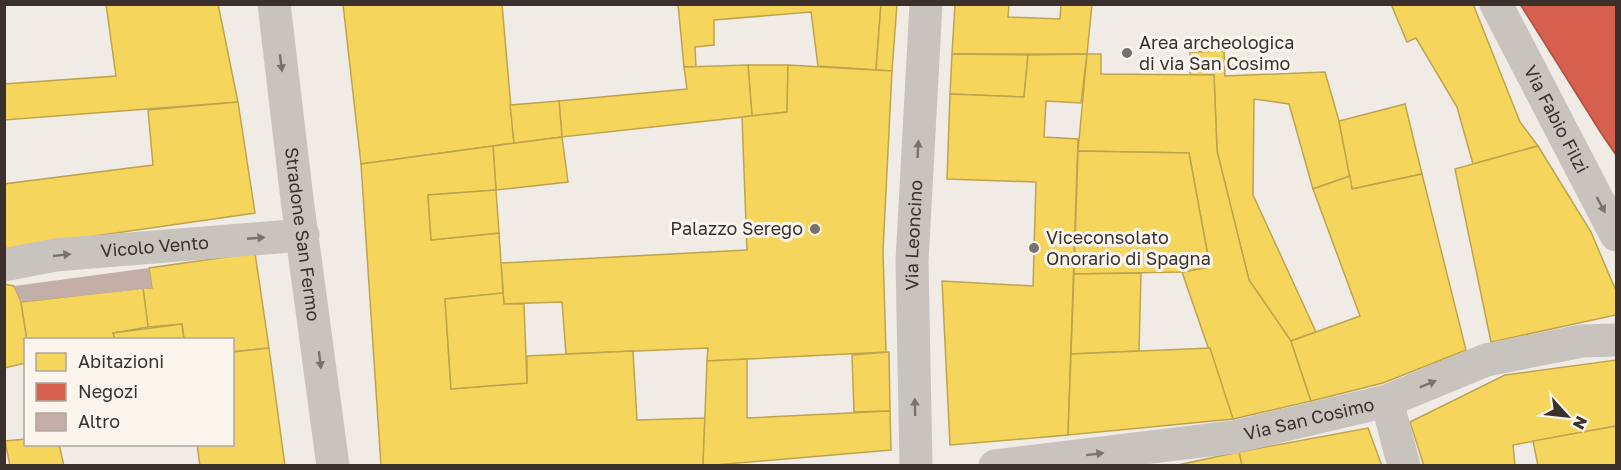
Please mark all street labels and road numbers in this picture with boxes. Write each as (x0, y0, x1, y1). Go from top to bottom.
street label: Via Fabio Filzi (1520, 61, 1594, 177)
street label: Stradone San Fermo (281, 146, 325, 323)
street label: Via Leoncino (900, 179, 926, 291)
street label: Vicolo Vento (100, 231, 210, 261)
street label: Via San Cosimo (1242, 392, 1376, 444)

